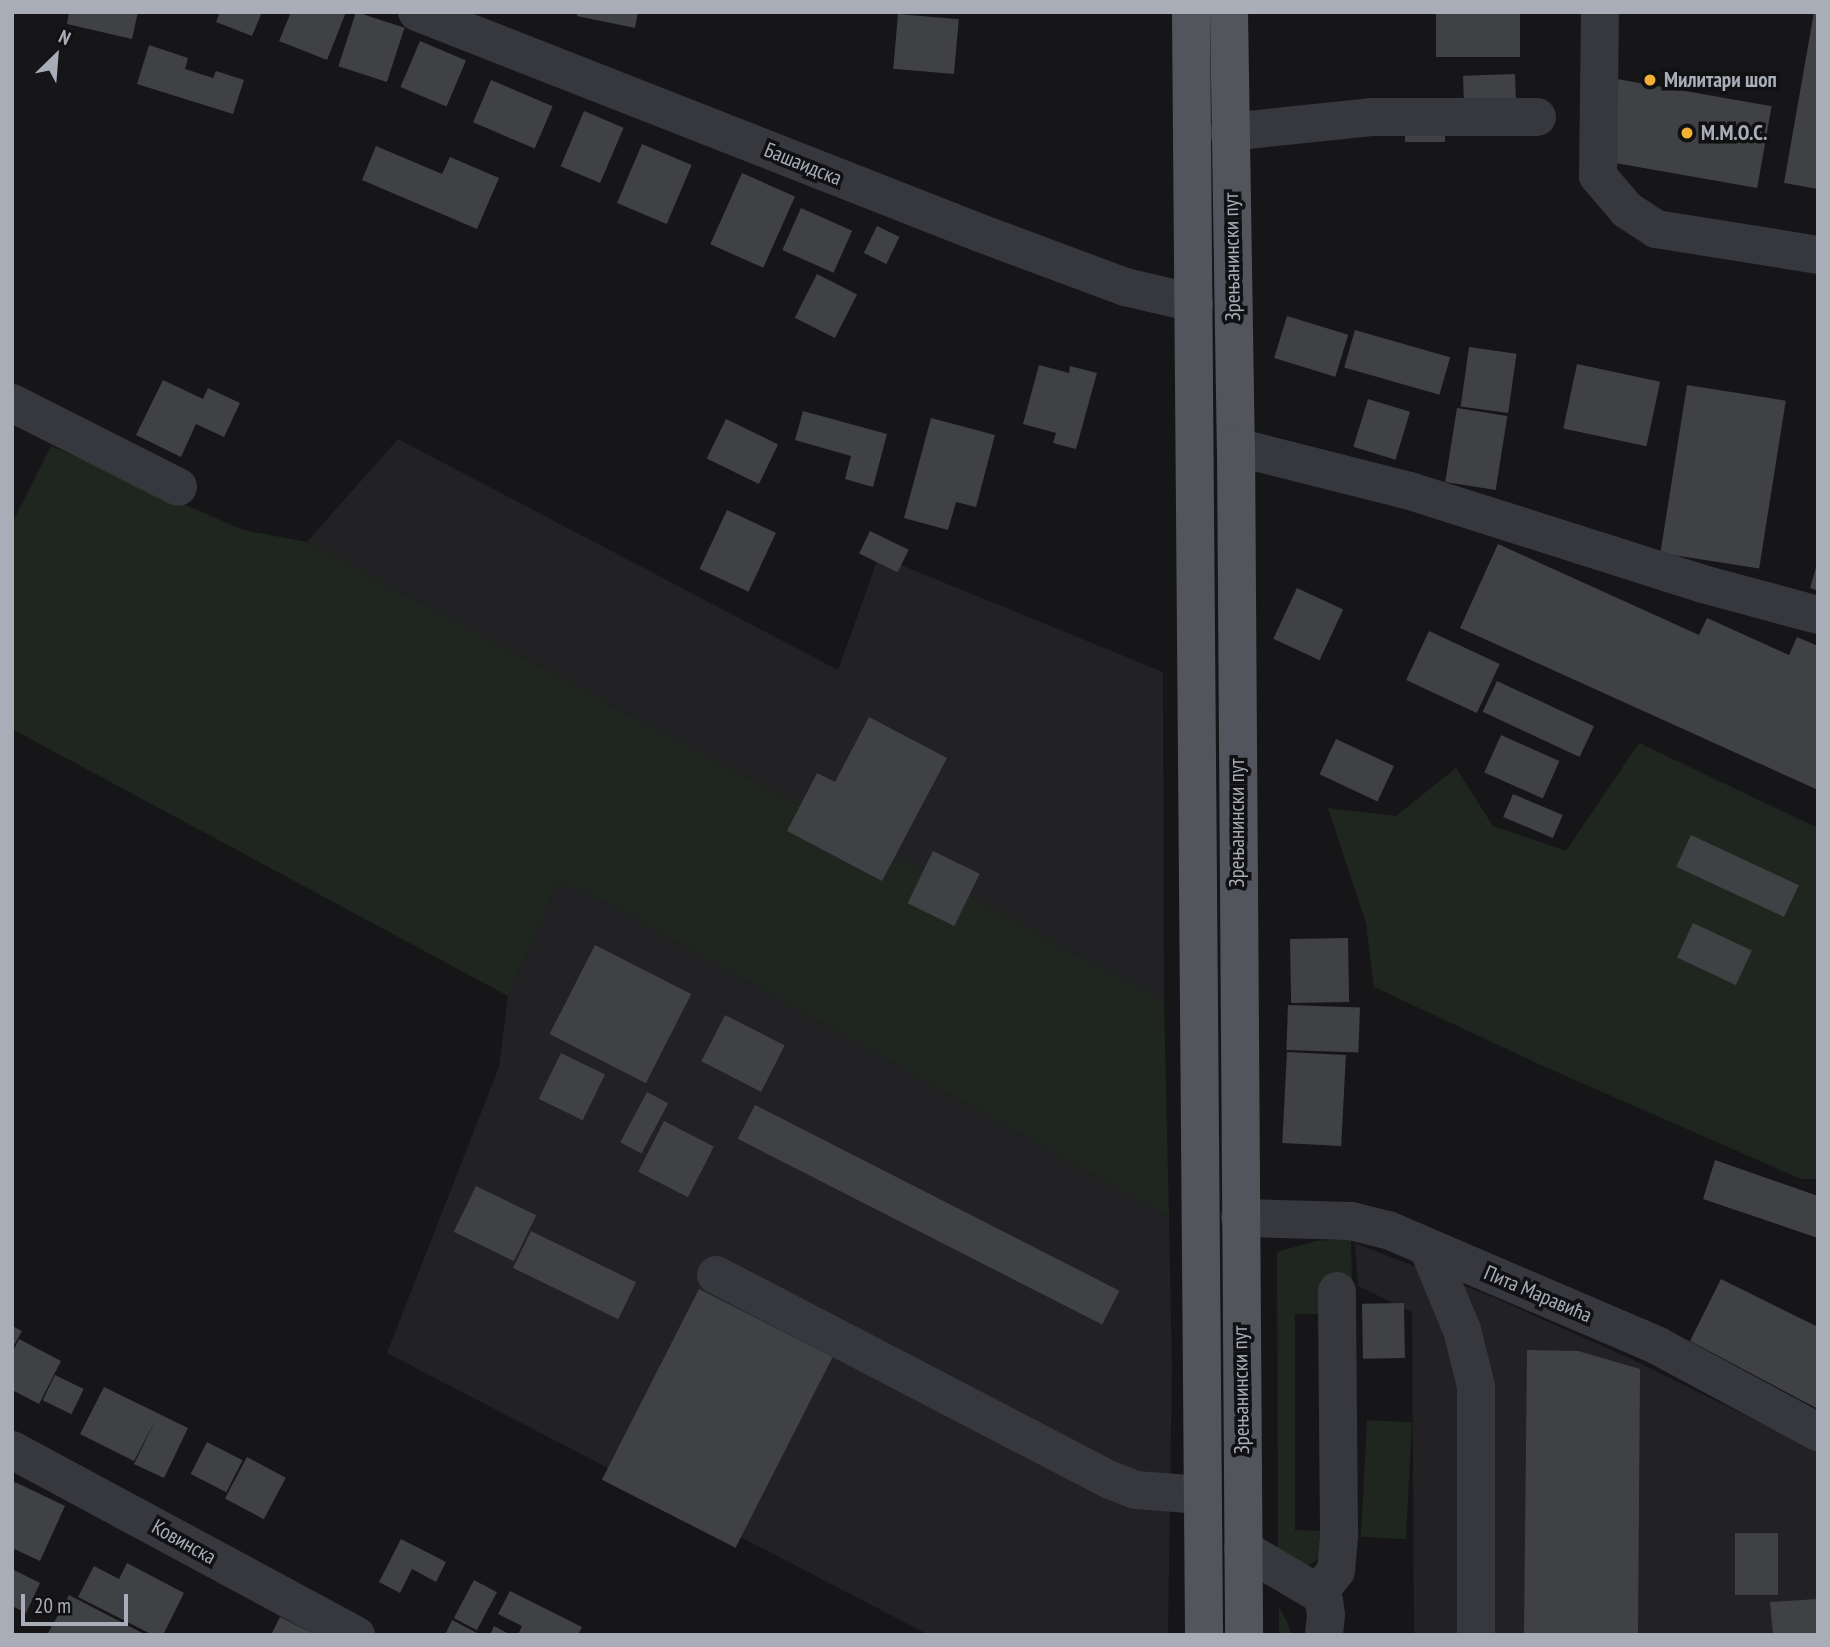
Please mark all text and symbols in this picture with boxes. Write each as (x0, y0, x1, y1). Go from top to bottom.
north arrow (21, 21, 91, 91)
text: N (55, 24, 75, 50)
place label: Милитари шоп (1664, 67, 1777, 93)
marker: Милитари шоп (1642, 72, 1658, 88)
place label: M.M.O.C. (1701, 120, 1767, 146)
marker: M.M.O.C. (1679, 125, 1695, 141)
street label: Башаидска (761, 137, 845, 191)
street label: Зрењанински пут (1218, 192, 1246, 322)
street label: Зрењанински пут (1224, 759, 1250, 887)
street label: Пита Маравића (1480, 1260, 1596, 1328)
street label: Зрењанински пут (1227, 1325, 1255, 1455)
street label: Ковинска (148, 1514, 220, 1570)
scale bar (24, 1580, 131, 1624)
text: 20 m (34, 1592, 71, 1619)

